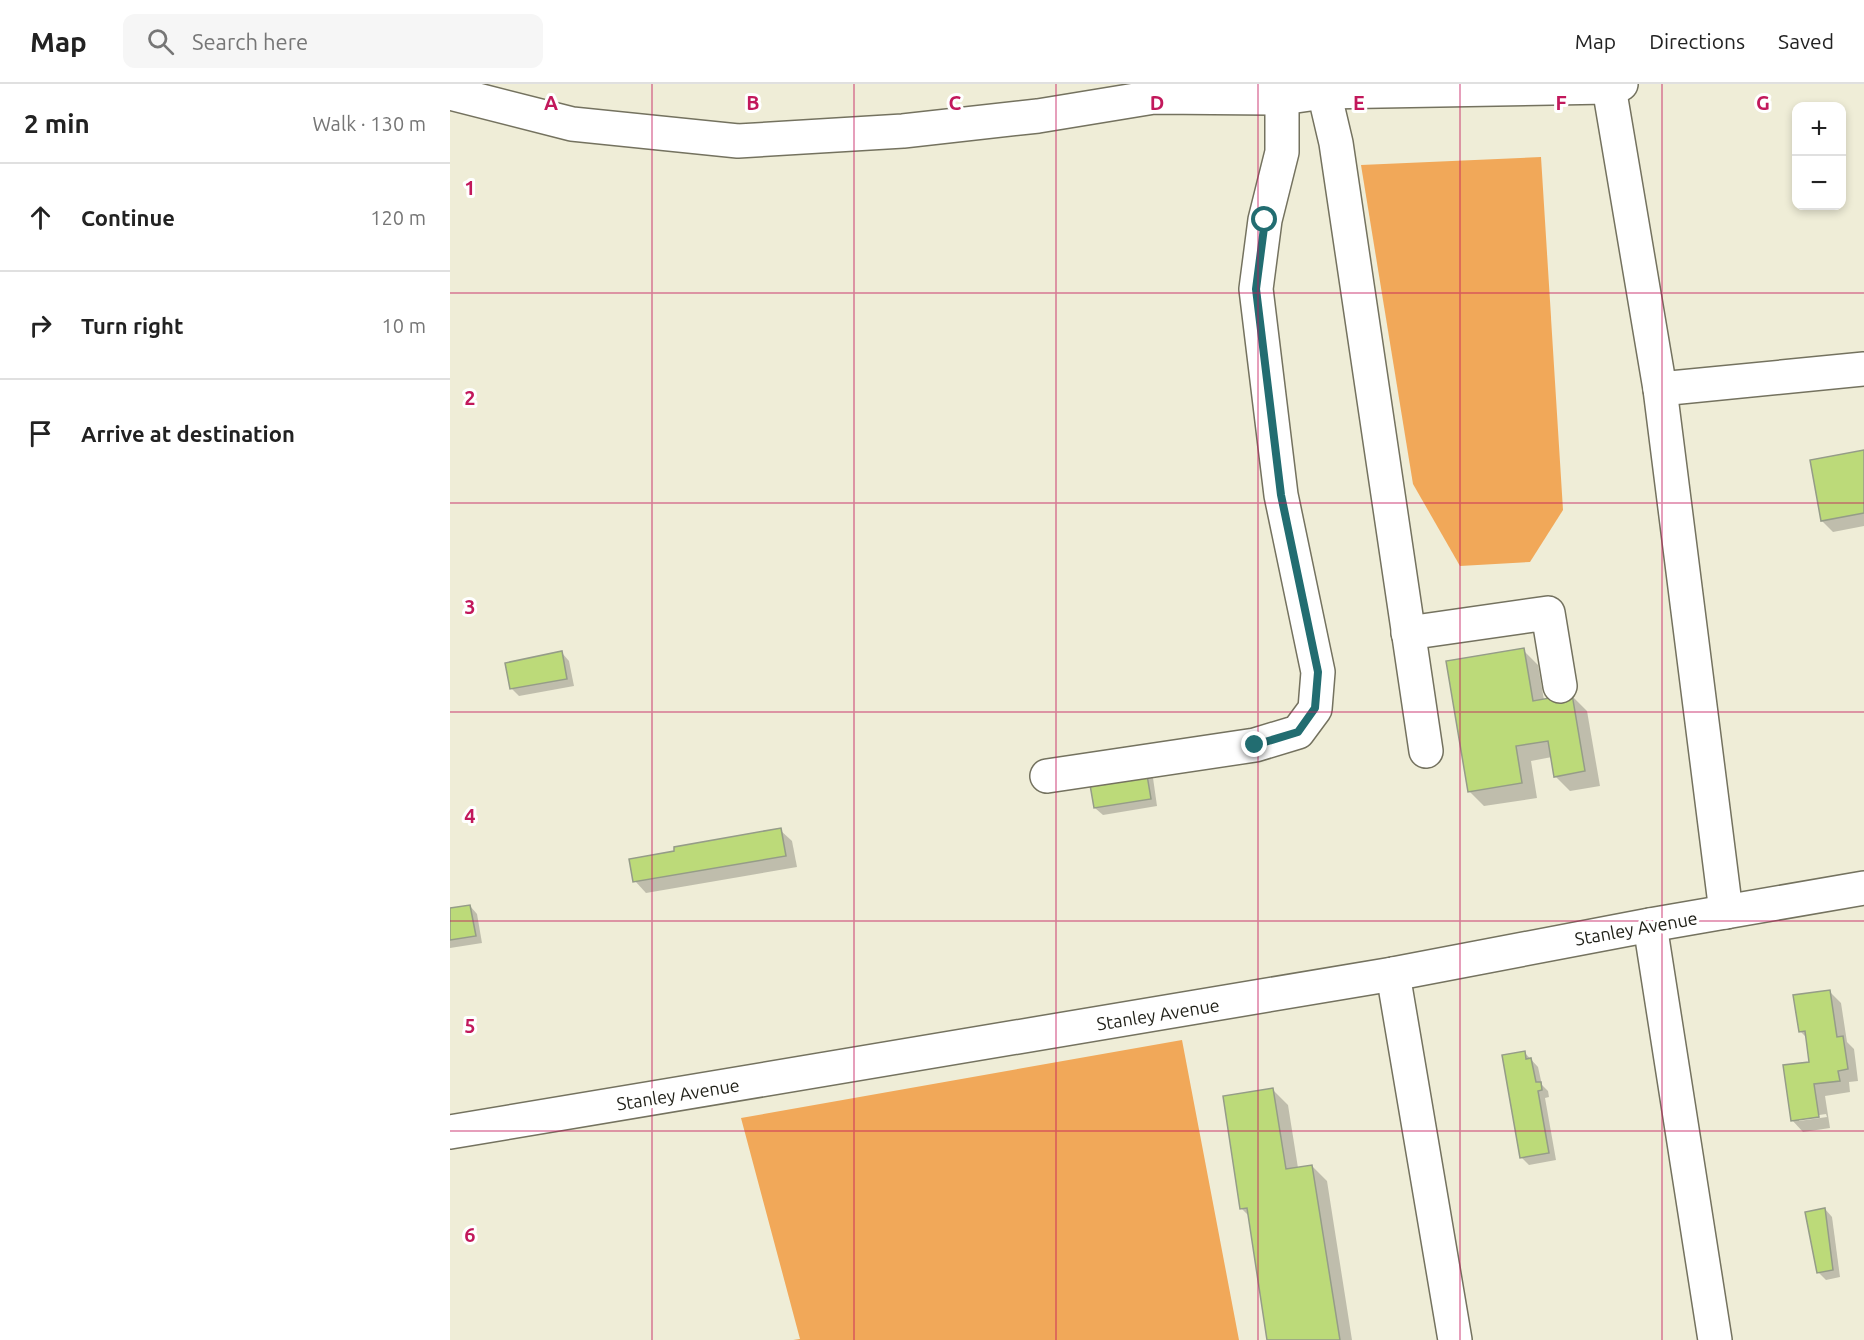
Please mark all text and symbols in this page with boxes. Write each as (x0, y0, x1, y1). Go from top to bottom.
search box (123, 14, 543, 68)
icon: search (144, 25, 177, 58)
text: Map (30, 26, 87, 57)
text: Search here (192, 29, 308, 54)
text: Map (1575, 29, 1616, 53)
text: Directions (1649, 29, 1745, 53)
text: Saved (1778, 29, 1834, 53)
text: A (544, 91, 558, 114)
text: B (746, 91, 760, 114)
text: C (949, 91, 962, 114)
text: D (1150, 91, 1164, 114)
text: E (1353, 91, 1365, 114)
text: F (1555, 91, 1567, 114)
text: G (1756, 91, 1770, 114)
map controls (1792, 102, 1846, 210)
button: + (1792, 102, 1846, 156)
text: 2 min (24, 109, 90, 138)
text: Walk · 130 m (313, 112, 426, 135)
button: − (1792, 156, 1846, 210)
text: 1 (464, 176, 476, 199)
icon: ahead (24, 201, 57, 234)
text: Continue (81, 205, 175, 230)
text: 120 m (370, 206, 426, 229)
route start (1251, 206, 1277, 232)
icon: right (24, 309, 57, 342)
text: Turn right (81, 313, 183, 338)
text: 10 m (382, 314, 426, 337)
text: 2 (464, 386, 476, 409)
icon: arrive (24, 417, 57, 450)
text: Arrive at destination (81, 421, 295, 446)
text: 3 (464, 595, 476, 618)
route end (1241, 731, 1267, 757)
text: 4 (464, 804, 476, 827)
street label: Stanley Avenue (1573, 907, 1699, 949)
street label: Stanley Avenue (1095, 994, 1221, 1034)
text: 5 (464, 1014, 476, 1037)
street label: Stanley Avenue (615, 1074, 741, 1114)
text: 6 (464, 1223, 476, 1246)

